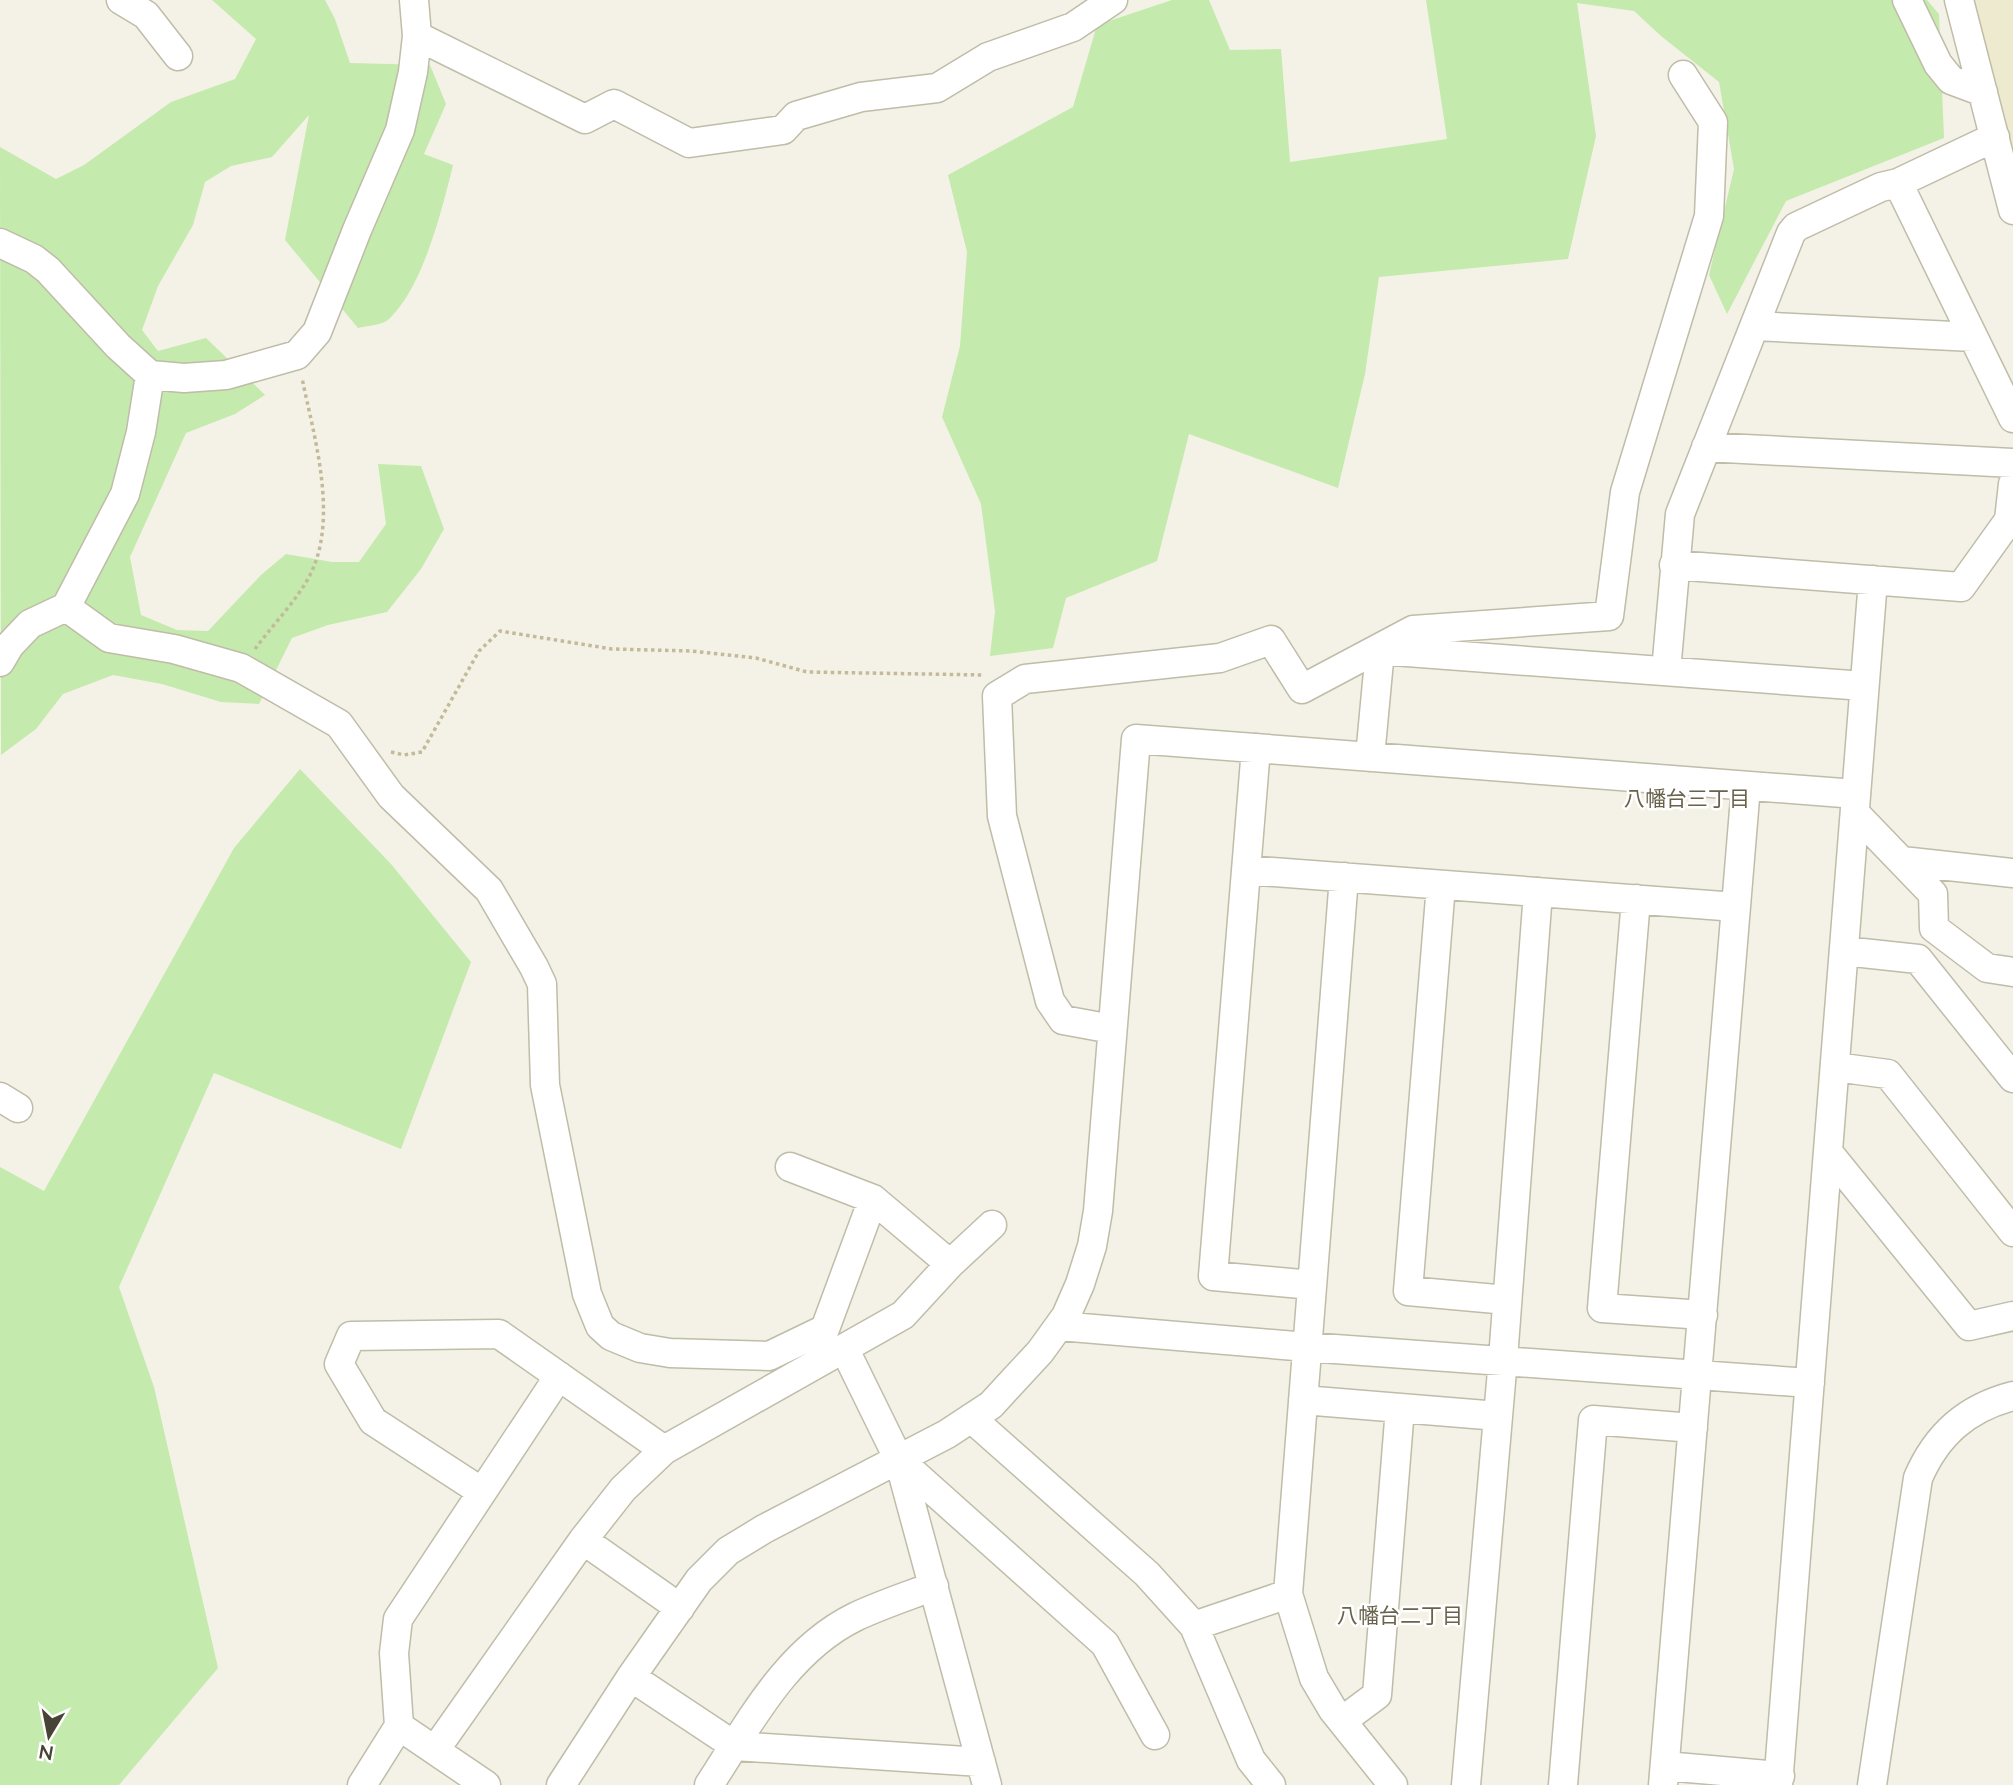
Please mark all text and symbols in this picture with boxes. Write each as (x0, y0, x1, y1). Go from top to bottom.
district label: 八幡台三丁目 (1624, 785, 1750, 810)
district label: 八幡台二丁目 (1337, 1602, 1463, 1627)
north arrow (14, 1701, 84, 1771)
text: N (37, 1741, 55, 1766)

